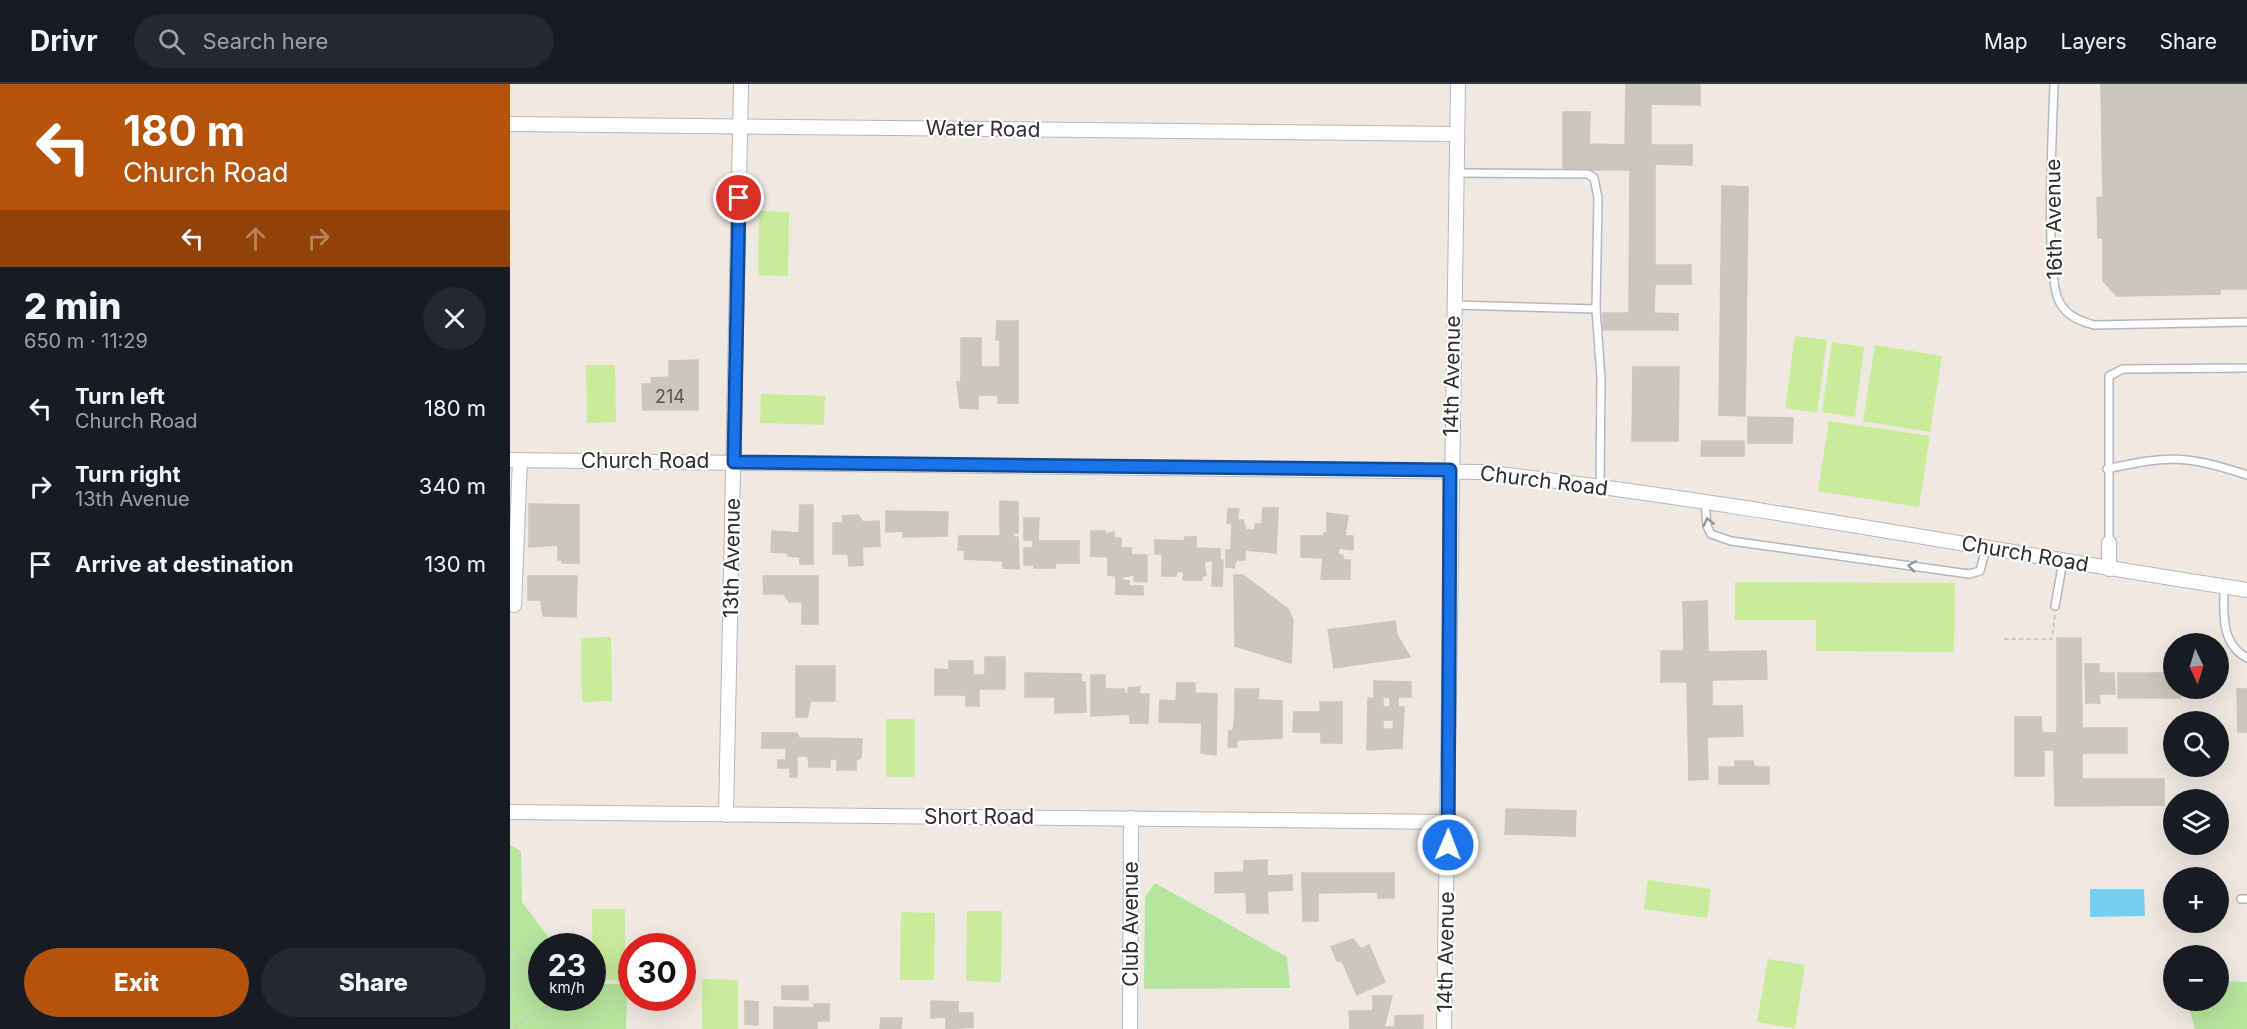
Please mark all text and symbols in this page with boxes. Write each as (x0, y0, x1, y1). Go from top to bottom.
search box (134, 14, 554, 68)
text: Drivr (30, 24, 98, 58)
icon: search (155, 25, 188, 58)
text: Search here (203, 28, 328, 54)
text: Map (1984, 29, 2028, 54)
text: Layers (2061, 29, 2127, 54)
text: Share (2160, 29, 2217, 54)
text: 180 m (123, 105, 245, 156)
icon: left (24, 108, 102, 186)
street label: Water Road (925, 115, 1041, 142)
text: Church Road (123, 156, 288, 189)
street label: 16th Avenue (2040, 159, 2067, 279)
pin (713, 172, 764, 223)
icon: arrive (722, 181, 755, 214)
icon: left (176, 222, 209, 255)
icon: ahead (239, 222, 272, 255)
icon: right (302, 222, 335, 255)
text: 2 min (24, 284, 121, 328)
button: close (423, 287, 486, 350)
street label: 14th Avenue (1438, 315, 1465, 437)
text: 650 m · 11:29 (24, 329, 148, 353)
text: Turn left (75, 383, 165, 409)
house number: 214 (655, 386, 685, 407)
icon: left (24, 392, 57, 425)
text: 180 m (424, 395, 486, 421)
text: Church Road (75, 409, 198, 433)
street label: Church Road (581, 448, 709, 473)
street label: Church Road (1479, 460, 1609, 501)
text: Turn right (75, 461, 181, 487)
icon: right (24, 470, 57, 503)
text: 340 m (419, 473, 486, 499)
text: 13th Avenue (75, 487, 190, 511)
street label: 13th Avenue (718, 498, 745, 618)
one-way arrow (1702, 518, 1715, 528)
street label: Church Road (1960, 530, 2091, 577)
icon: arrive (24, 548, 57, 581)
text: Arrive at destination (75, 551, 294, 577)
text: 130 m (424, 551, 486, 577)
one-way arrow (1907, 561, 1916, 573)
north arrow (2163, 633, 2229, 699)
map controls (2163, 633, 2229, 1011)
button: search (2163, 711, 2229, 777)
button: layers (2163, 789, 2229, 855)
street label: Short Road (924, 804, 1034, 829)
position arrow (1416, 813, 1480, 877)
street label: Club Avenue (1118, 861, 1143, 987)
button: + (2163, 867, 2229, 933)
street label: 14th Avenue (1432, 891, 1459, 1013)
speed limit sign: 30 (618, 933, 696, 1011)
button: − (2163, 945, 2229, 1011)
text: 23 (548, 947, 586, 983)
button: Exit (24, 948, 249, 1017)
button: Share (261, 948, 486, 1017)
text: km/h (549, 978, 585, 997)

